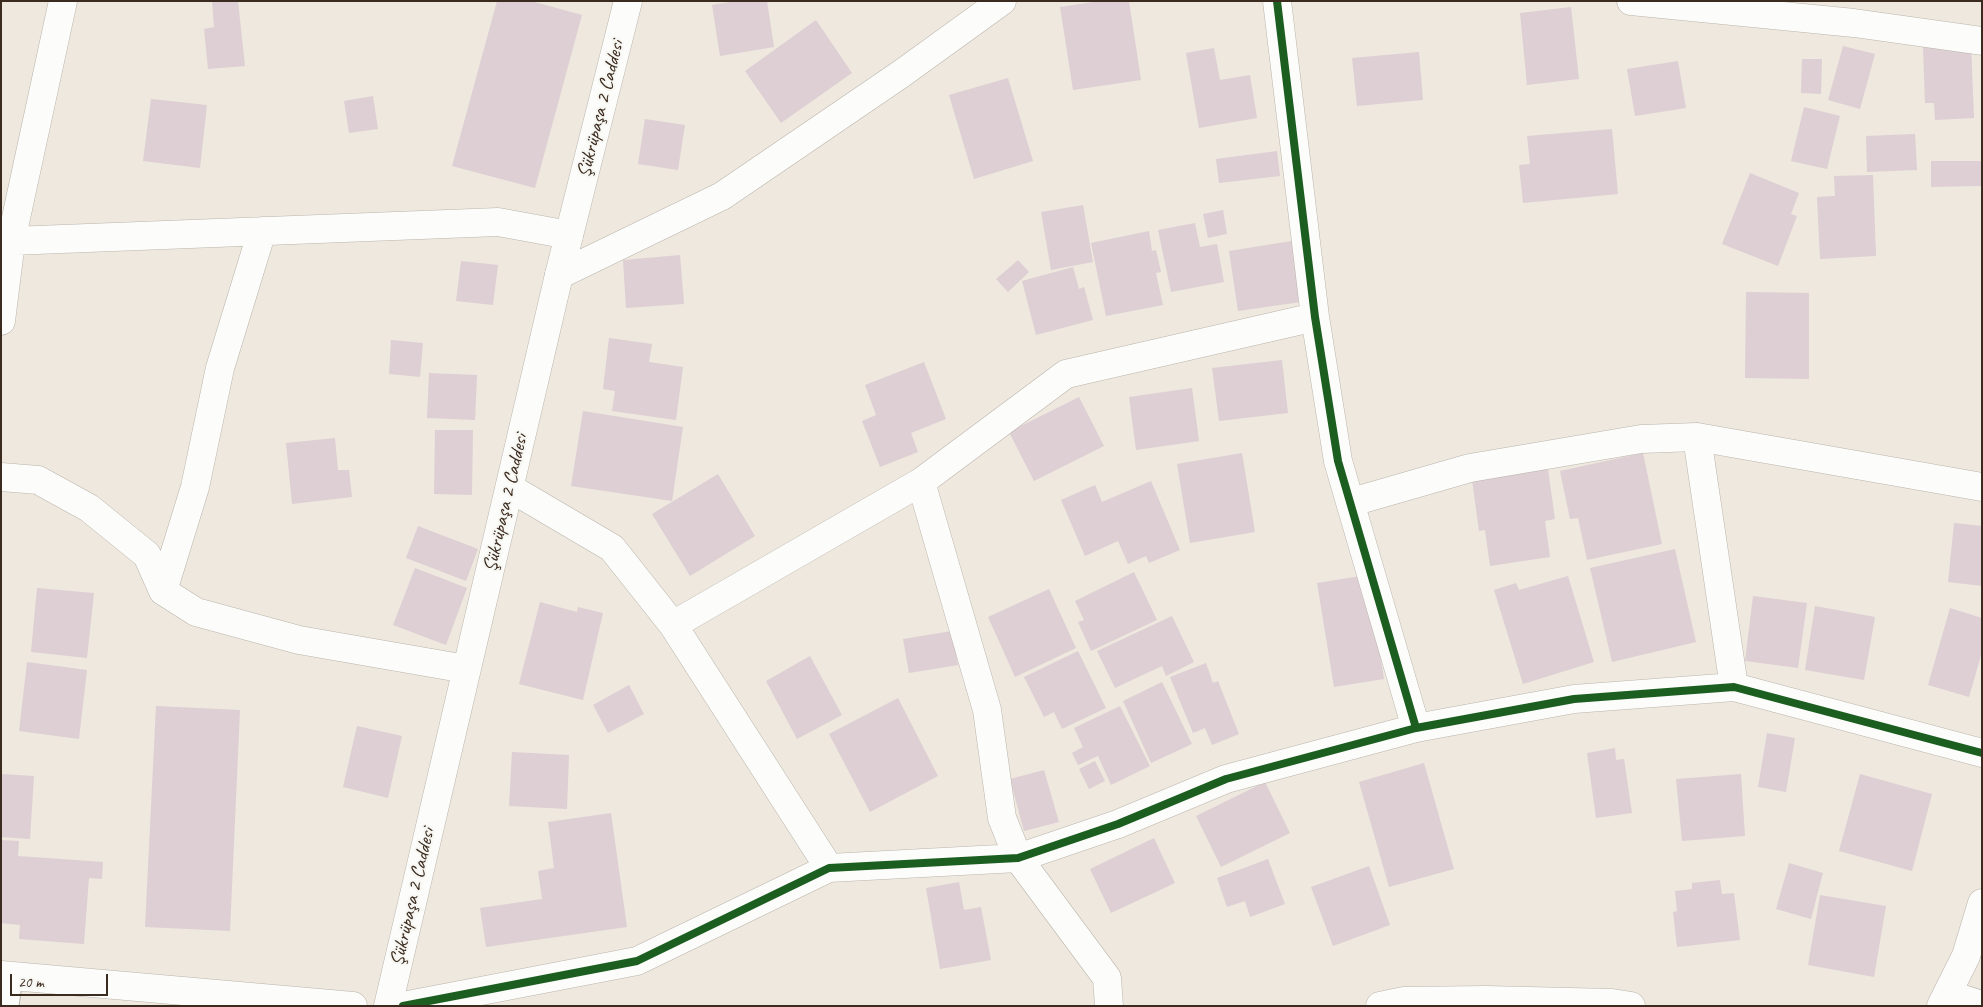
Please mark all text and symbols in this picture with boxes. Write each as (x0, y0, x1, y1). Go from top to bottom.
street label: Şükrüpaşa 2 Caddesi (572, 38, 630, 180)
street label: Şükrüpaşa 2 Caddesi (479, 432, 533, 574)
street label: Şükrüpaşa 2 Caddesi (386, 826, 440, 968)
scale bar (12, 964, 110, 996)
text: 20 m (18, 973, 44, 992)

